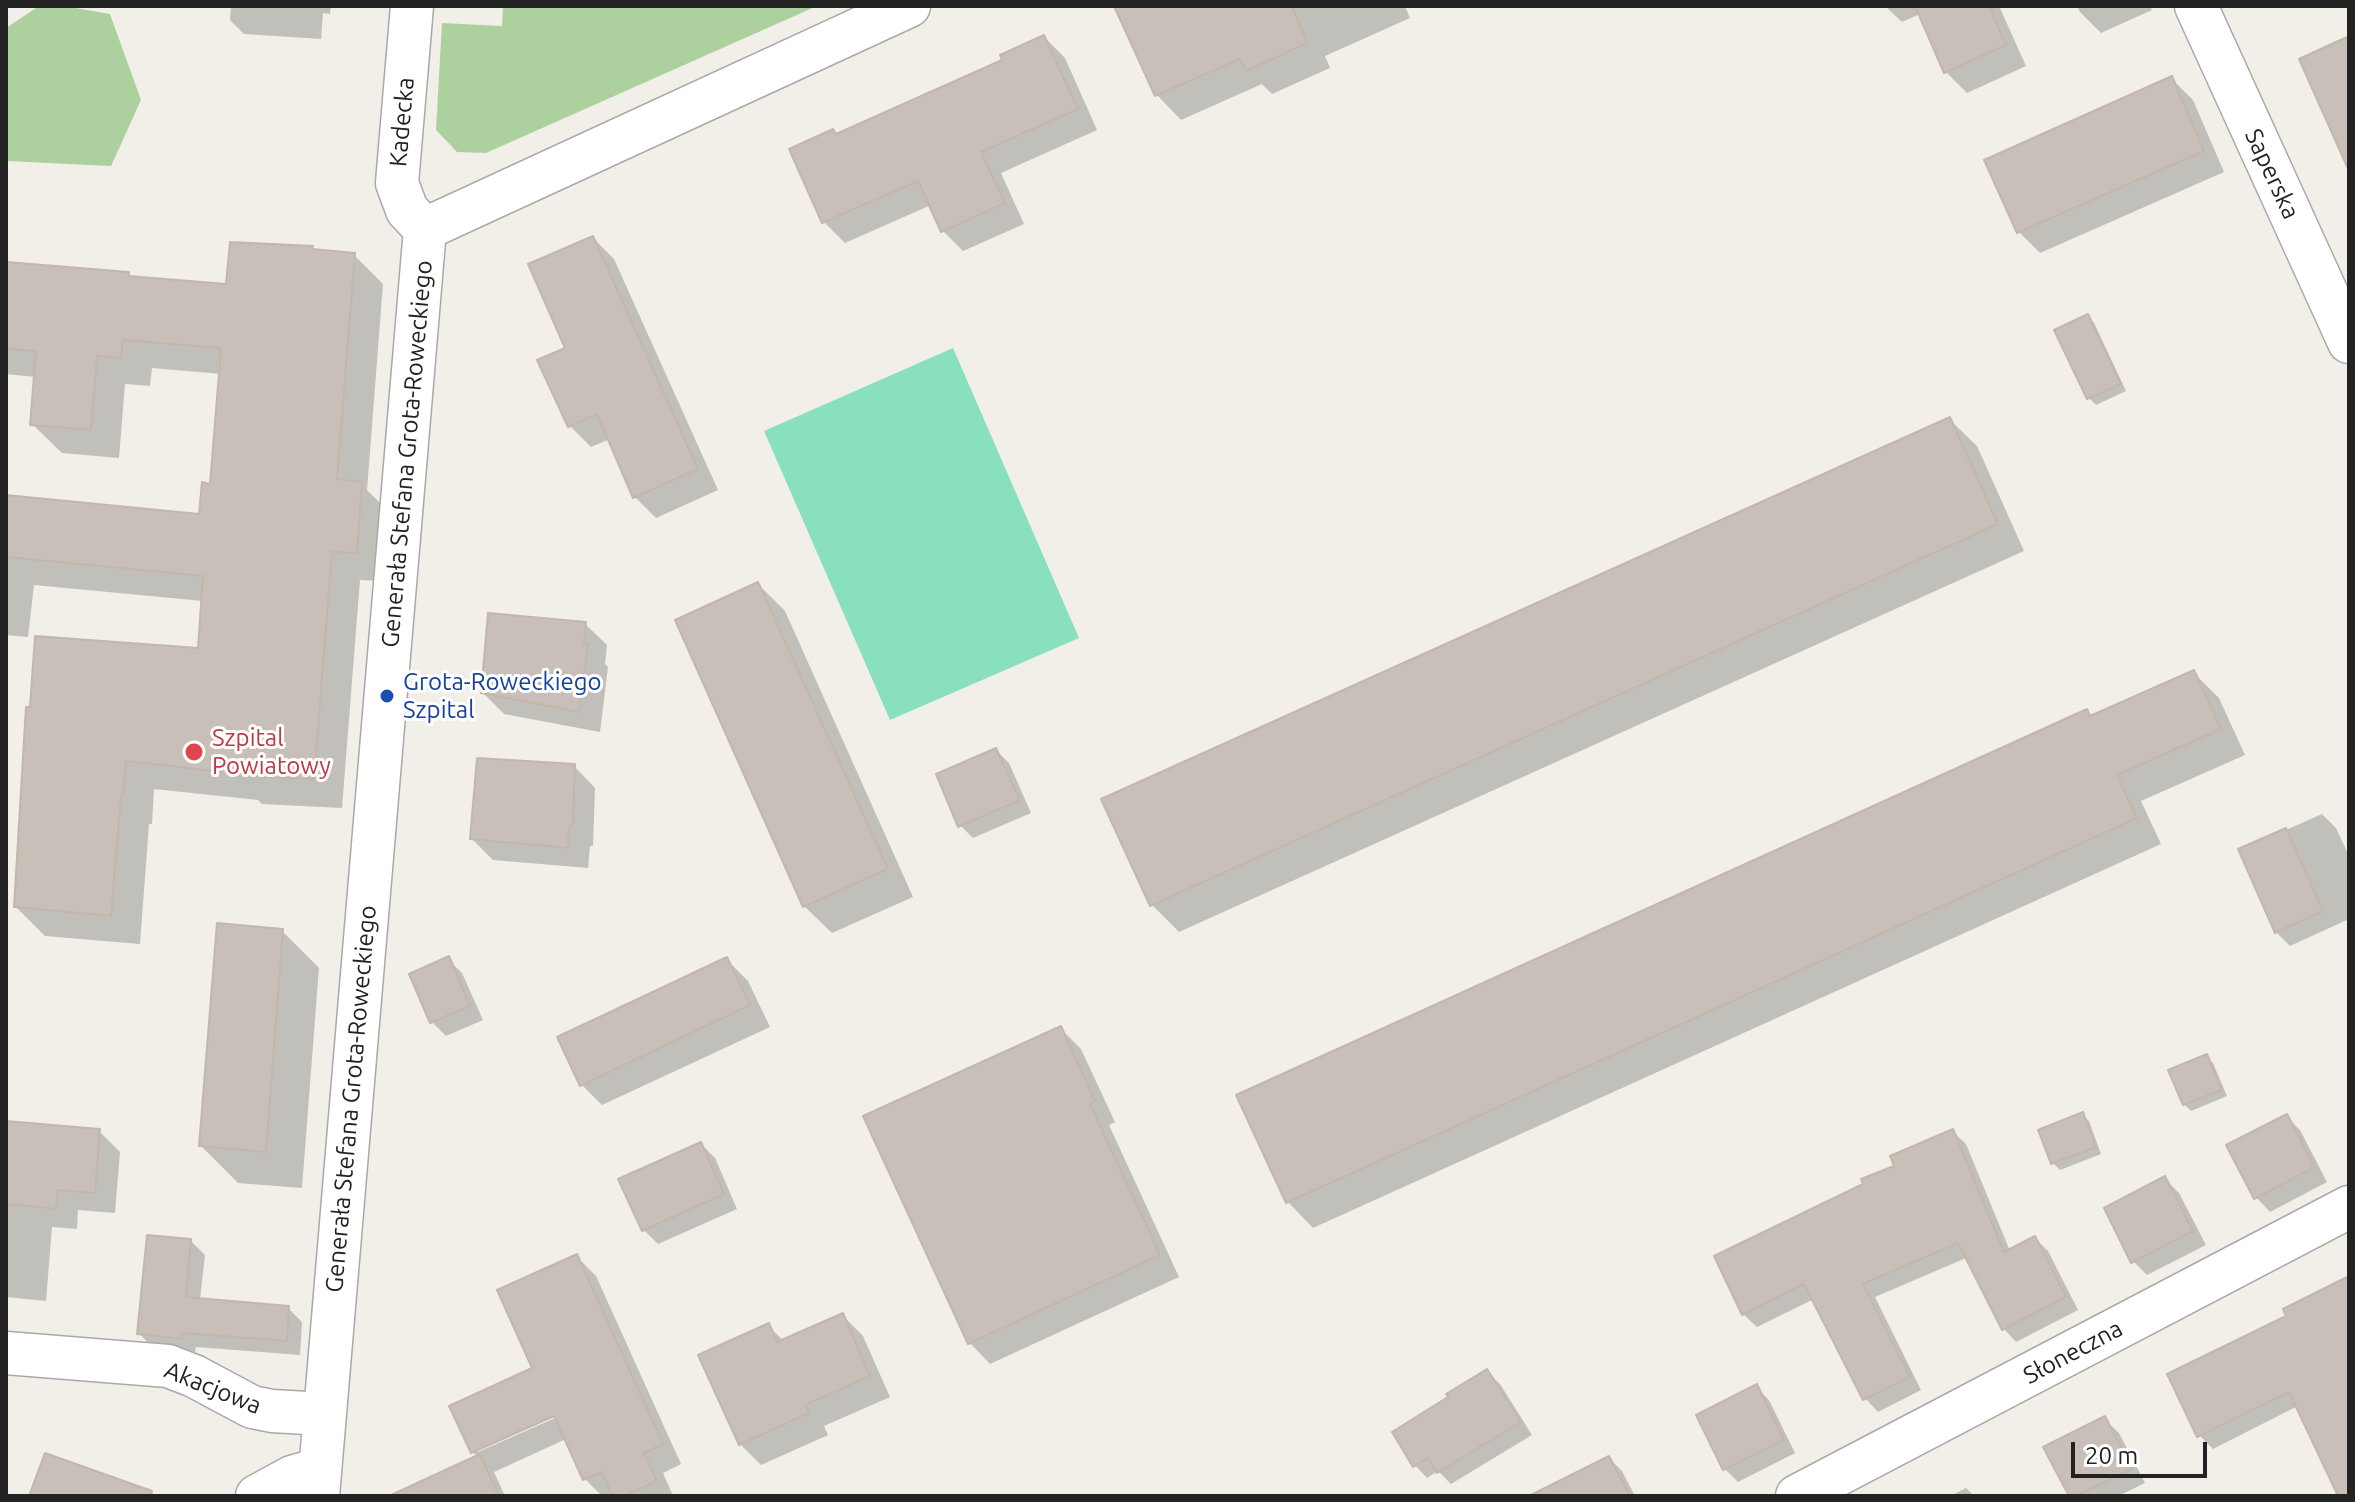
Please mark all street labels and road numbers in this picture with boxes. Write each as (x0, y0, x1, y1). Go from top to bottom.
street label: Kadecka (384, 76, 420, 168)
street label: Saperska (2239, 124, 2305, 224)
street label: Generała Stefana Grota-Roweckiego (376, 259, 438, 649)
street label: Generała Stefana Grota-Roweckiego (320, 904, 382, 1294)
street label: Słoneczna (2018, 1314, 2128, 1390)
street label: Akacjowa (160, 1356, 266, 1420)

